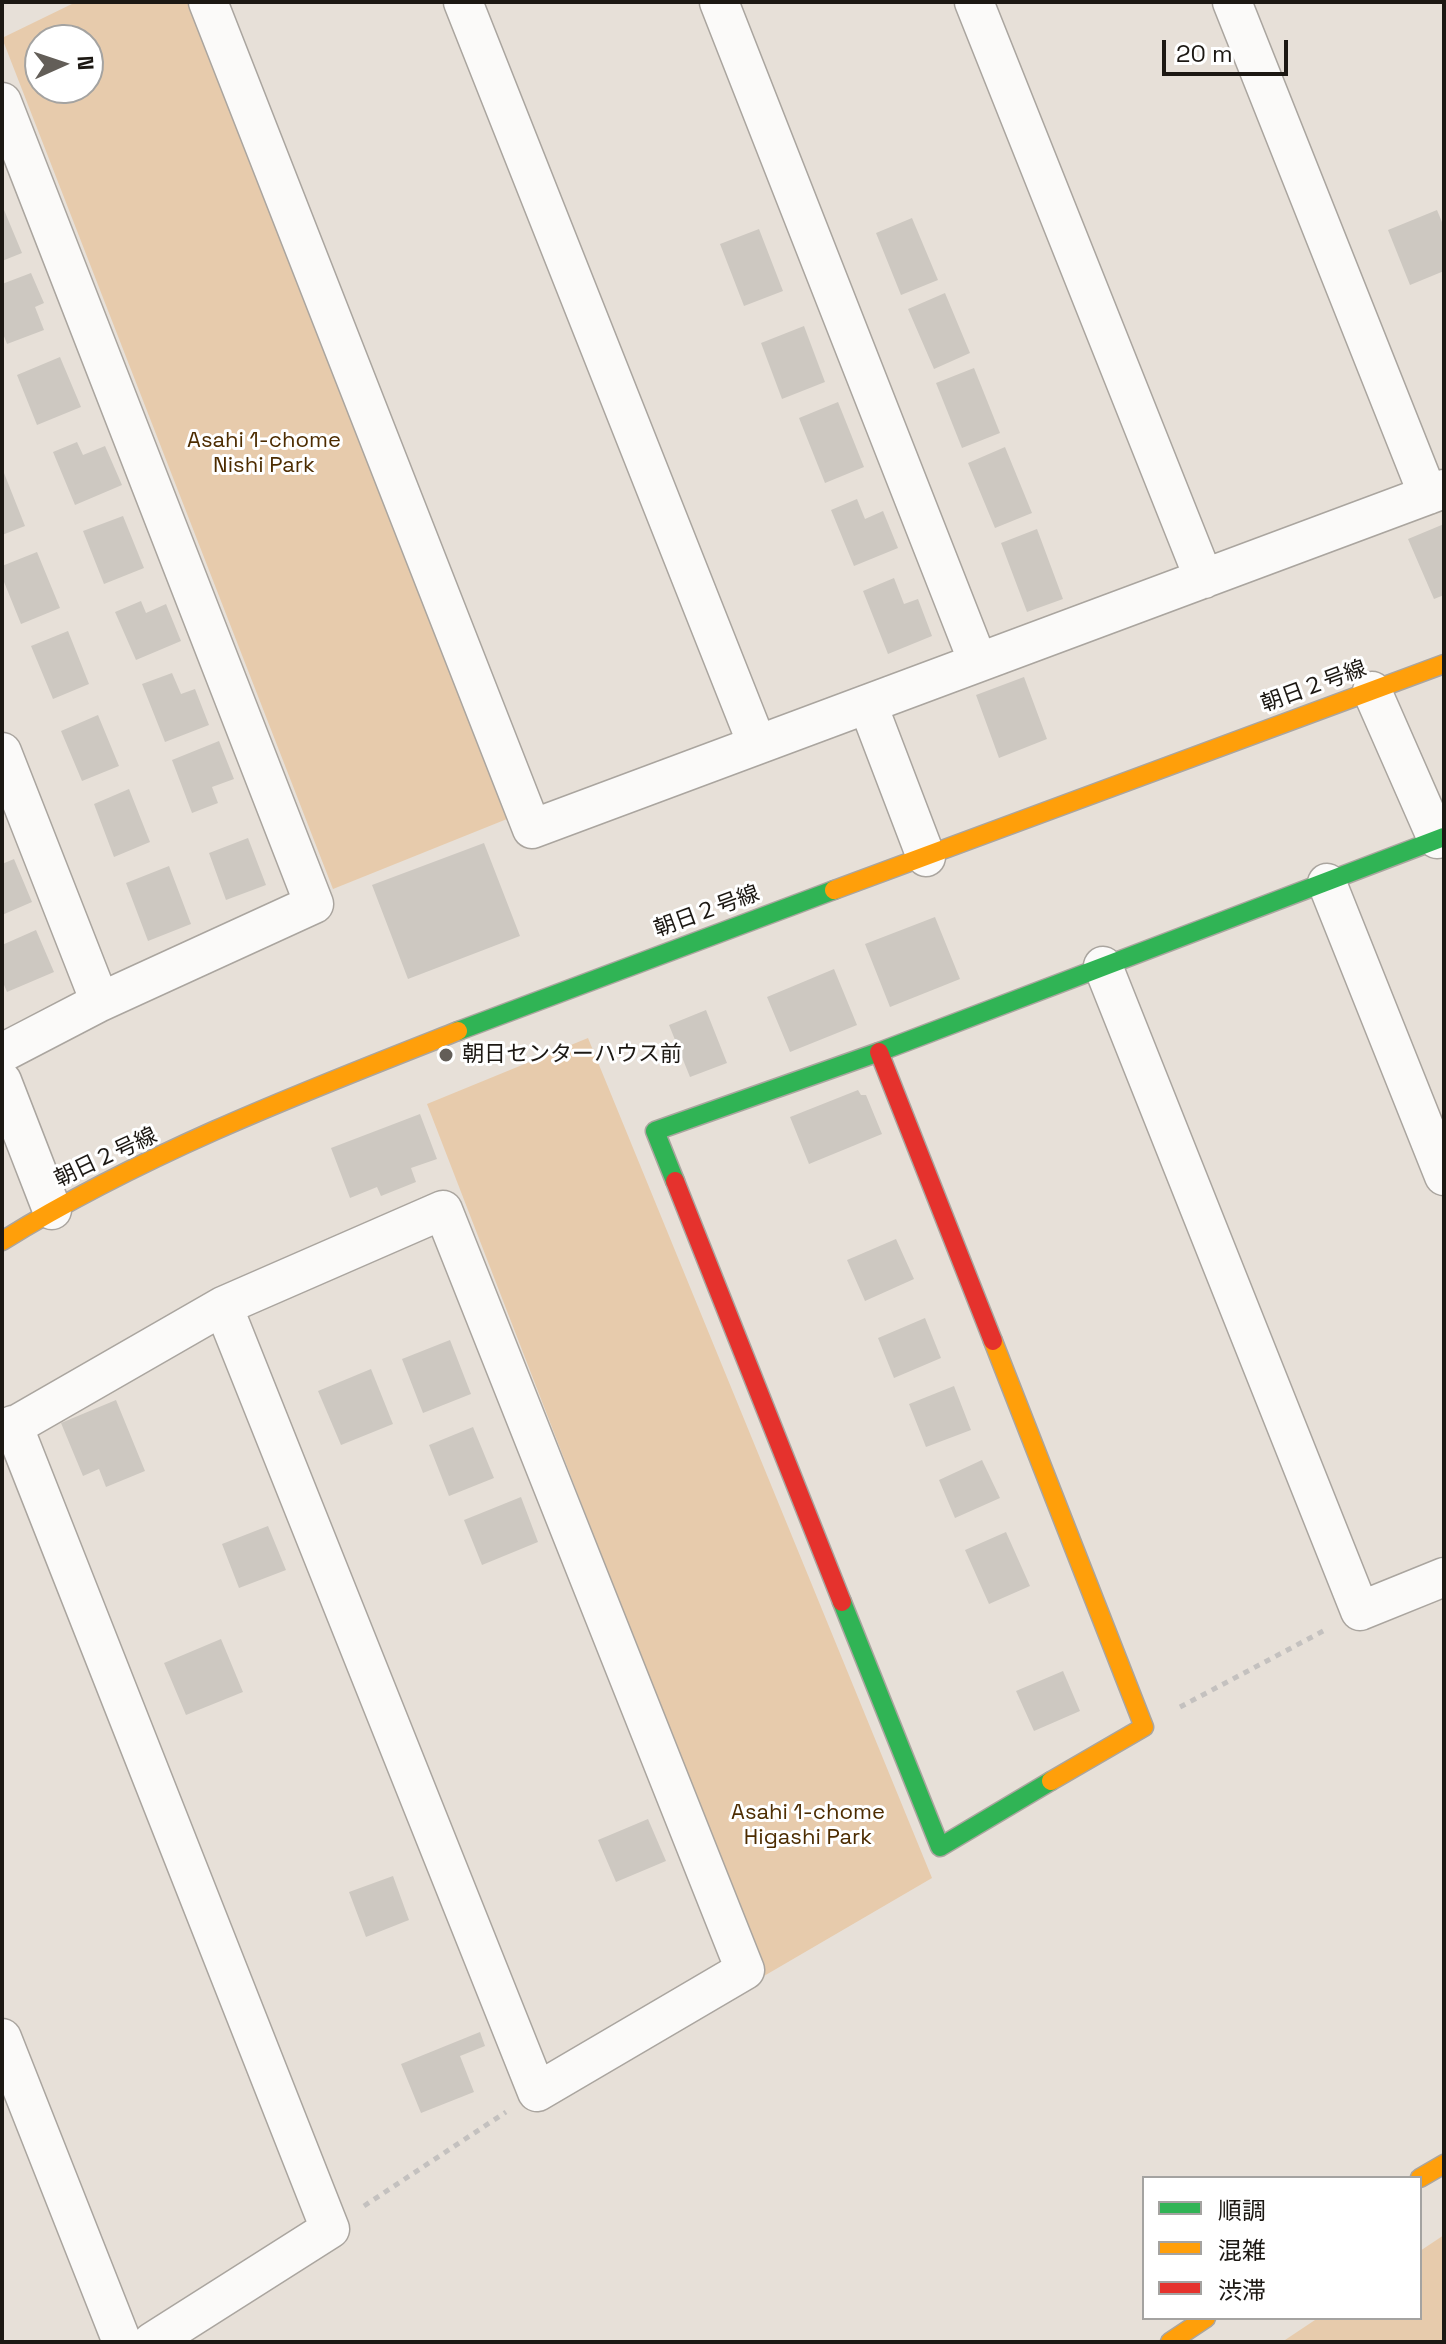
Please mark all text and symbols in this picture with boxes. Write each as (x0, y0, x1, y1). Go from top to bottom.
north arrow (24, 24, 104, 104)
scale bar (1166, 24, 1292, 74)
text: 20 m (1176, 38, 1233, 69)
text: N (72, 55, 100, 71)
park label: Asahi 1-chome Nishi Park (187, 428, 341, 480)
street label: 朝日２号線 (1258, 656, 1370, 718)
street label: 朝日２号線 (651, 881, 763, 943)
place label: 朝日センターハウス前 (462, 1042, 682, 1068)
marker: 朝日センターハウス前 (437, 1046, 455, 1064)
street label: 朝日２号線 (51, 1123, 161, 1193)
park label: Asahi 1-chome Higashi Park (731, 1800, 885, 1852)
legend (1142, 2176, 1422, 2320)
text: 順調 (1218, 2195, 1266, 2226)
text: 混雑 (1218, 2235, 1266, 2266)
text: 渋滞 (1218, 2275, 1266, 2306)

